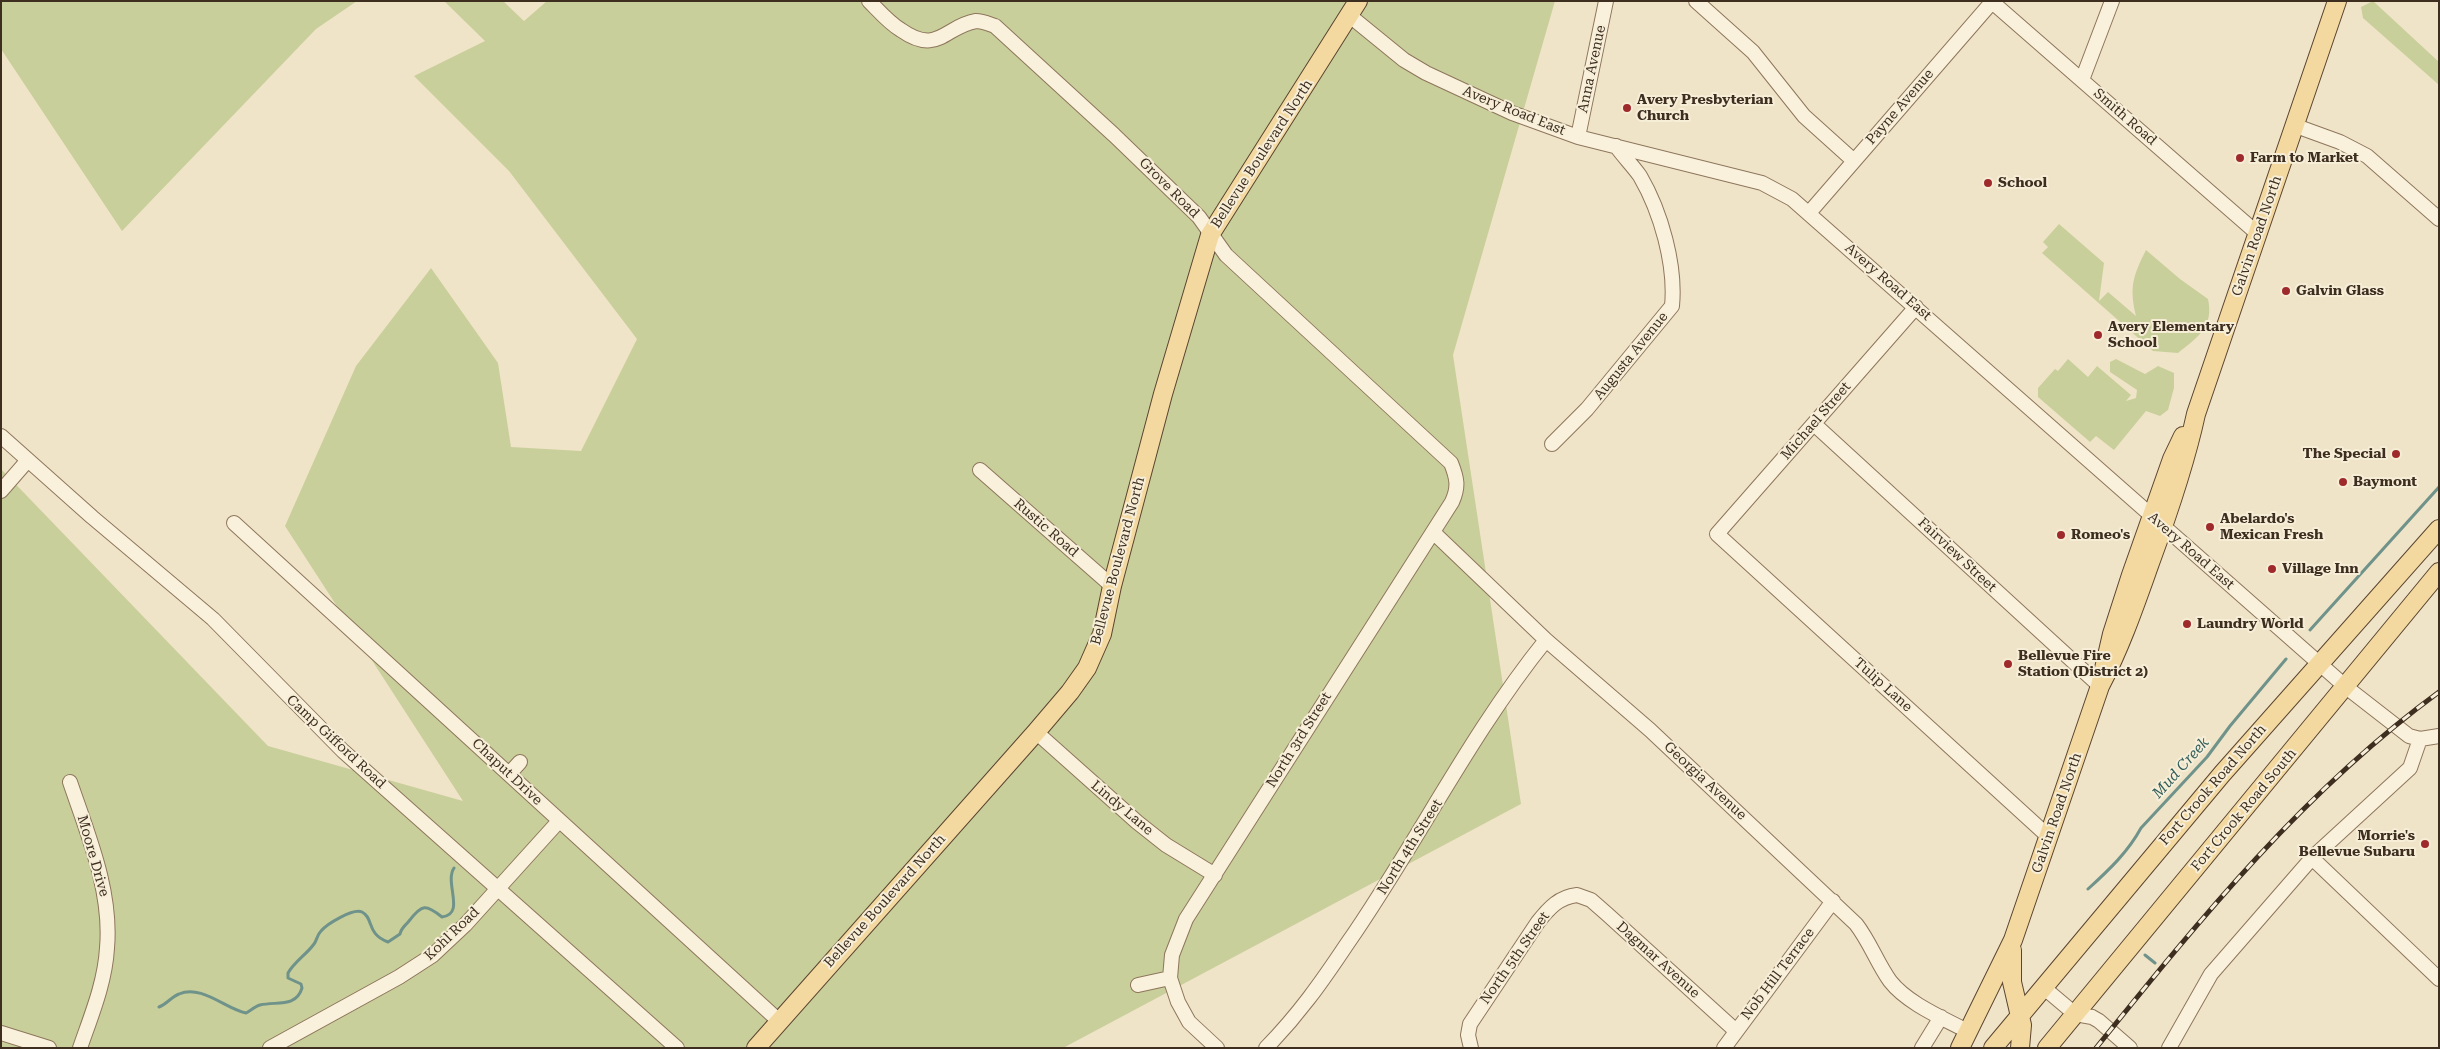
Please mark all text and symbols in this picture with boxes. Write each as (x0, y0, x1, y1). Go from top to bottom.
street label: Anna Avenue (1575, 24, 1609, 114)
street label: Payne Avenue (1863, 66, 1937, 148)
street label: Bellevue Boulevard North (1208, 77, 1316, 231)
street label: Avery Road East (1460, 83, 1568, 139)
street label: Smith Road (2090, 85, 2160, 149)
place label: Avery Presbyterian Church (1637, 92, 1773, 124)
marker: Avery Presbyterian Church (1621, 102, 1633, 114)
place label: Farm to Market (2250, 150, 2359, 166)
marker: Farm to Market (2234, 152, 2246, 164)
street label: Grove Road (1135, 154, 1203, 222)
street label: Galvin Road North (2229, 174, 2285, 298)
place label: School (1998, 175, 2047, 191)
marker: School (1982, 177, 1994, 189)
street label: Avery Road East (1841, 240, 1935, 324)
place label: Galvin Glass (2296, 283, 2384, 299)
marker: Galvin Glass (2280, 285, 2292, 297)
street label: Augusta Avenue (1590, 309, 1672, 403)
place label: Avery Elementary School (2108, 319, 2234, 352)
marker: Avery Elementary School (2092, 329, 2104, 341)
street label: Michael Street (1778, 379, 1854, 463)
place label: The Special (2303, 446, 2386, 462)
marker: The Special (2390, 448, 2402, 460)
place label: Baymont (2353, 474, 2417, 490)
street label: Bellevue Boulevard North (1087, 475, 1149, 647)
marker: Baymont (2337, 476, 2349, 488)
street label: Rustic Road (1010, 495, 1082, 561)
street label: Avery Road East (2144, 509, 2238, 593)
place label: Abelardo's Mexican Fresh (2220, 511, 2323, 544)
street label: Fairview Street (1914, 514, 2000, 596)
marker: Abelardo's Mexican Fresh (2204, 521, 2216, 533)
place label: Romeo's (2071, 527, 2130, 543)
marker: Romeo's (2055, 529, 2067, 541)
place label: Village Inn (2282, 561, 2359, 577)
marker: Village Inn (2266, 563, 2278, 575)
place label: Laundry World (2197, 616, 2304, 632)
marker: Laundry World (2181, 618, 2193, 630)
place label: Bellevue Fire Station (District 2) (2018, 648, 2148, 680)
street label: Tulip Lane (1850, 654, 1916, 716)
marker: Bellevue Fire Station (District 2) (2002, 658, 2014, 670)
street label: North 3rd Street (1263, 689, 1335, 791)
street label: Camp Gifford Road (283, 692, 389, 792)
street label: Fort Crook Road North (2156, 721, 2270, 849)
water label: Mud Creek (2149, 734, 2213, 802)
street label: Chaput Drive (468, 735, 546, 809)
street label: Georgia Avenue (1660, 738, 1750, 824)
street label: Fort Crook Road South (2188, 745, 2300, 875)
street label: Galvin Road North (2029, 751, 2085, 875)
street label: Lindy Lane (1087, 777, 1157, 839)
street label: North 4th Street (1374, 796, 1446, 898)
street label: Moore Drive (73, 813, 113, 899)
place label: Morrie's Bellevue Subaru (2299, 828, 2415, 860)
street label: Bellevue Boulevard North (821, 831, 949, 971)
marker: Morrie's Bellevue Subaru (2419, 838, 2431, 850)
street label: Kohl Road (421, 904, 483, 964)
street label: North 5th Street (1477, 908, 1553, 1008)
street label: Dagmar Avenue (1613, 918, 1703, 1002)
street label: Nob Hill Terrace (1738, 925, 1818, 1023)

